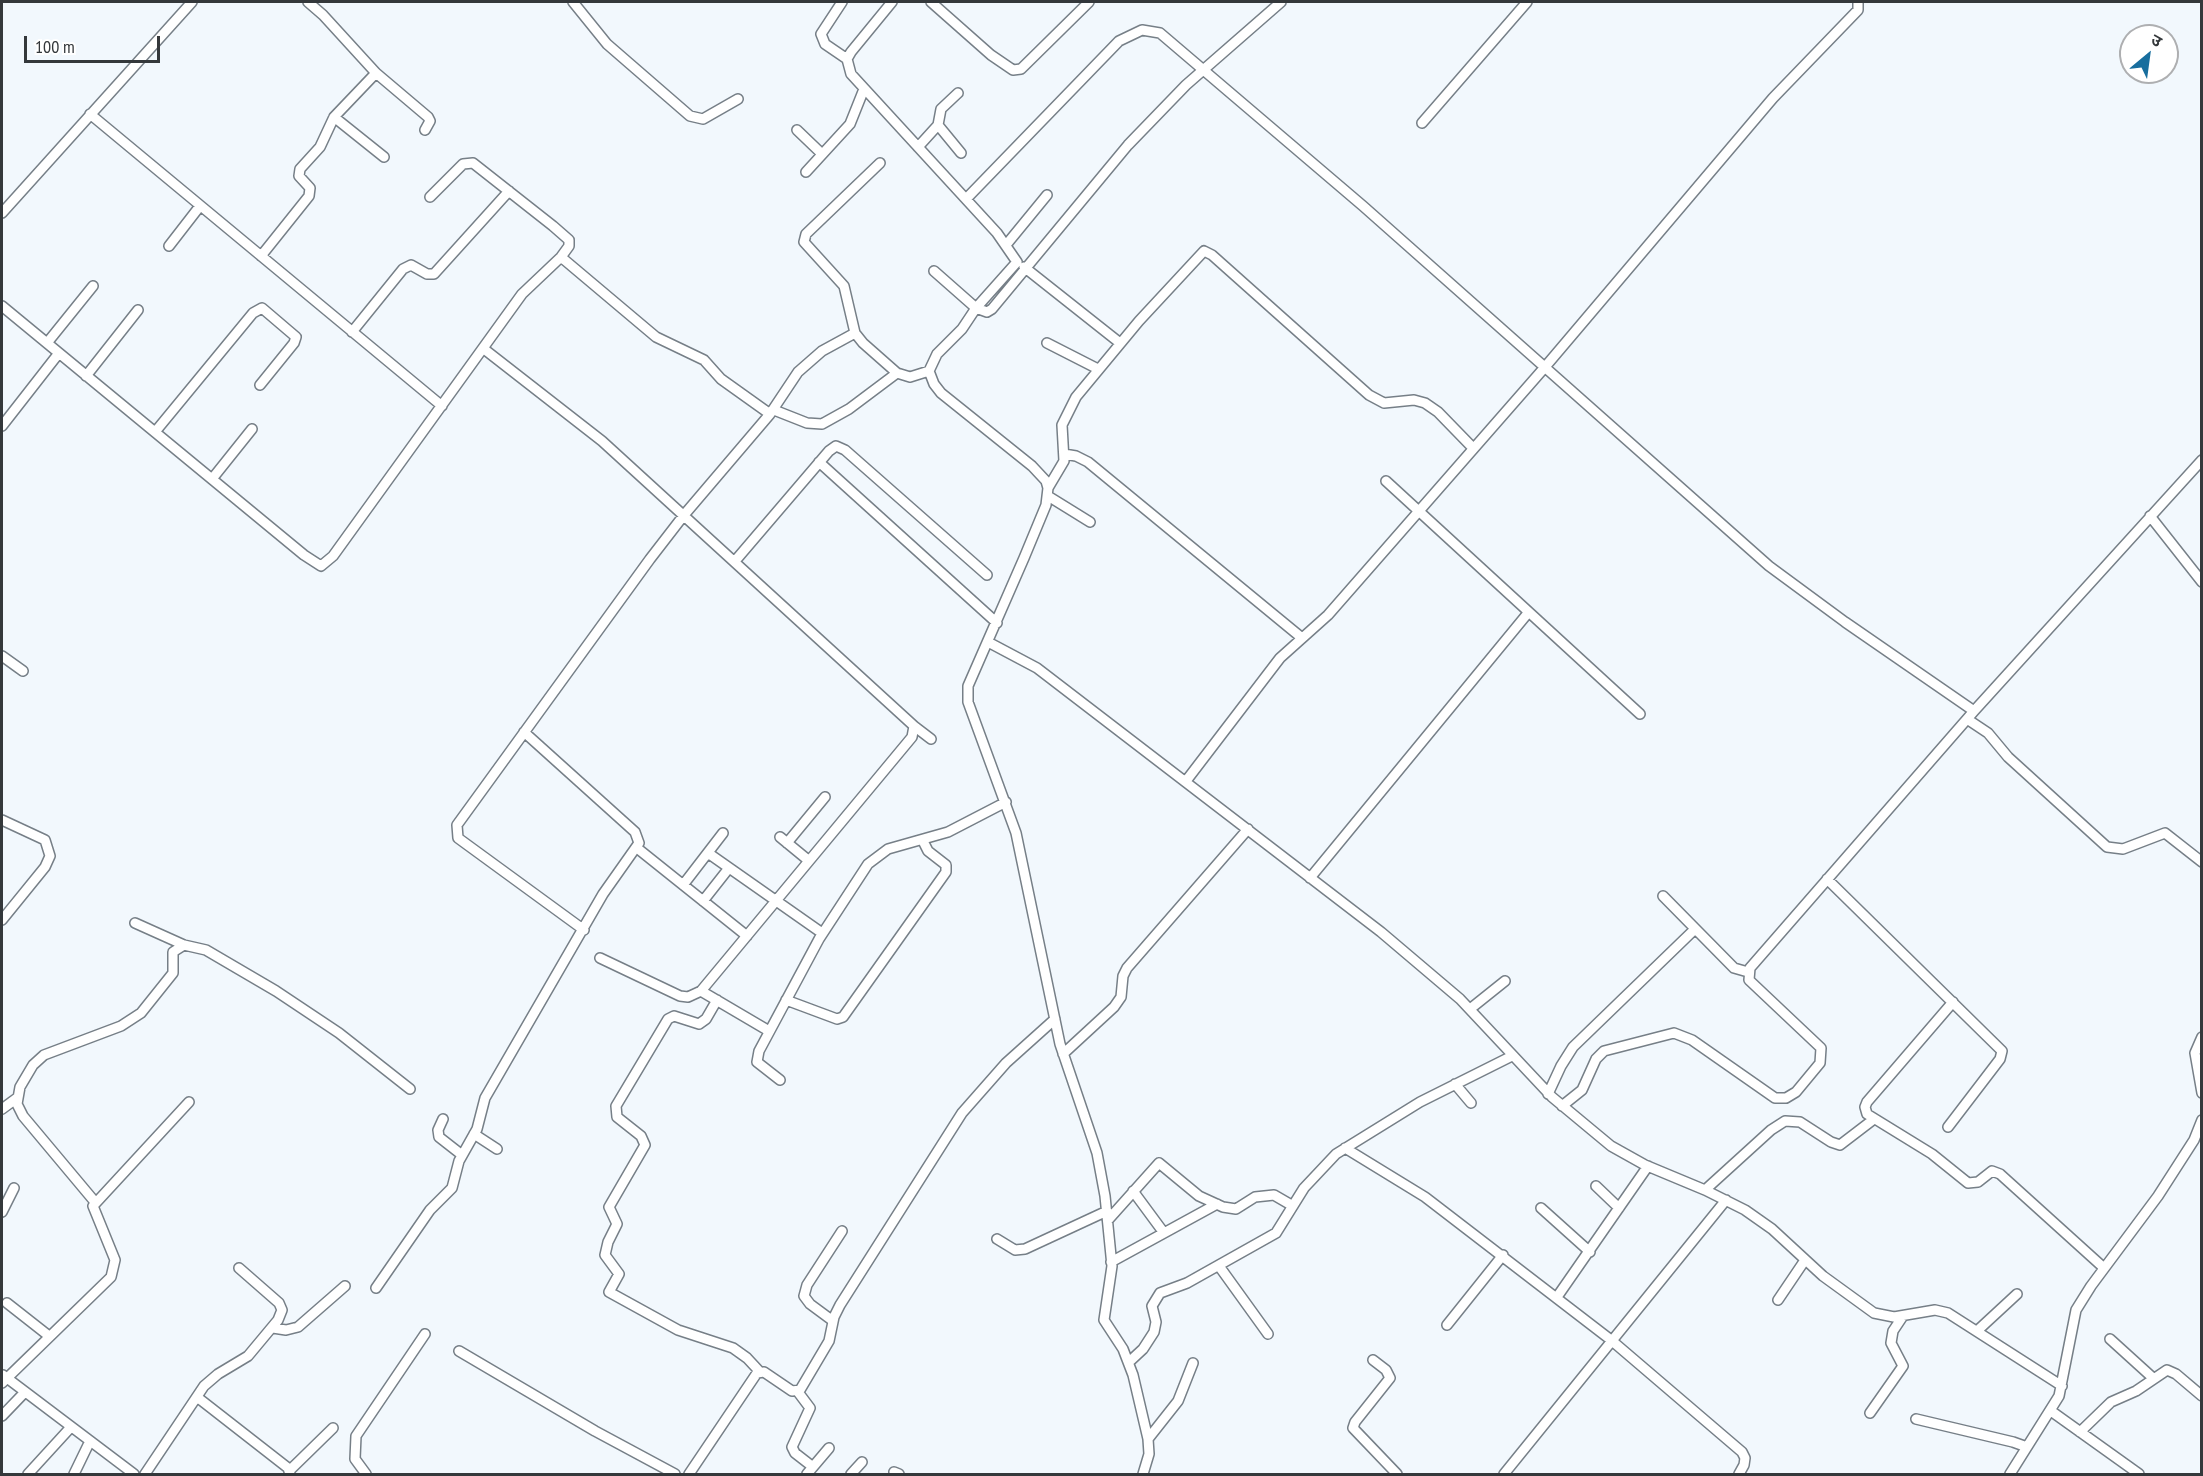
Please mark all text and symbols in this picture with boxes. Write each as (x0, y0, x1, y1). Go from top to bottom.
scale bar (27, 24, 164, 62)
north arrow (2119, 24, 2179, 84)
text: उ (2148, 29, 2166, 51)
text: 100 m (35, 35, 75, 58)

